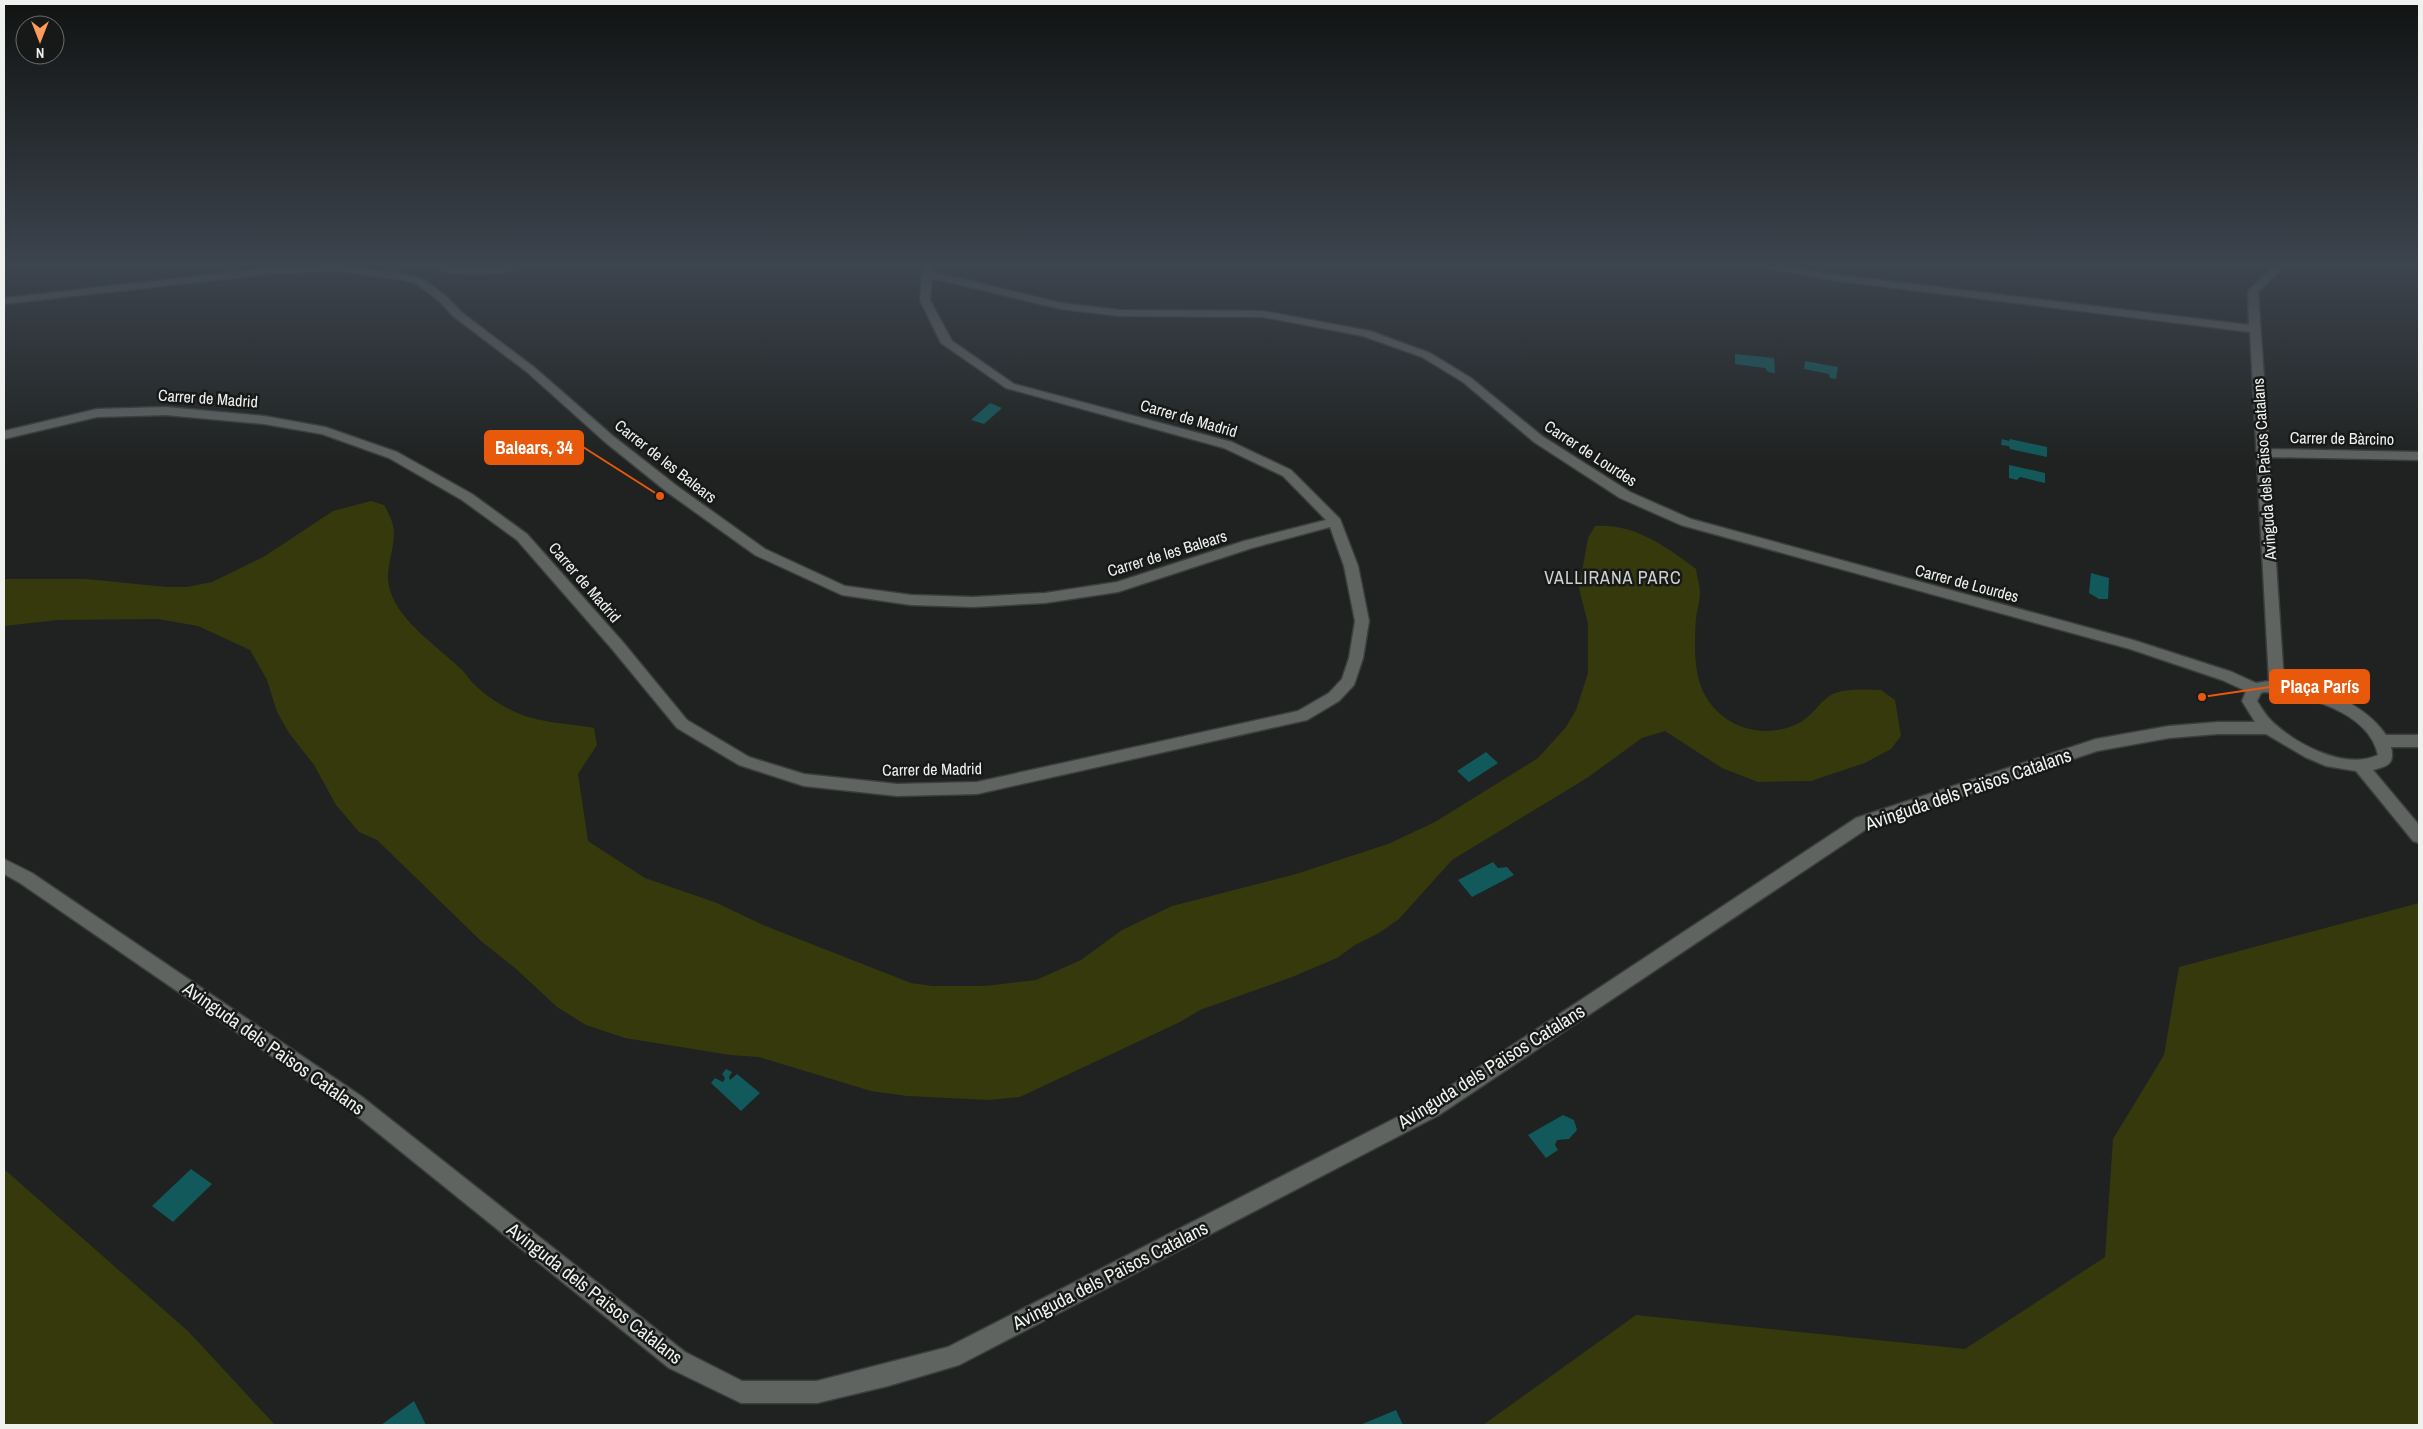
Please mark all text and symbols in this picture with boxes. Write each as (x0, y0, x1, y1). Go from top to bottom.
north arrow (15, 15, 65, 65)
text: N (36, 44, 44, 62)
street label: Avinguda dels Països Catalans (2247, 377, 2281, 562)
street label: Carrer de Madrid (157, 384, 259, 412)
street label: Carrer de Madrid (1138, 394, 1240, 442)
street label: Carrer de les Balears (610, 414, 722, 508)
street label: Carrer de Lourdes (1540, 415, 1642, 491)
street label: Carrer de Bàrcino (2290, 426, 2394, 450)
callout: Balears, 34 (485, 431, 583, 464)
text: Balears, 34 (495, 435, 574, 460)
street label: Carrer de les Balears (1105, 524, 1229, 582)
street label: Carrer de Madrid (544, 537, 626, 627)
street label: Carrer de Lourdes (1913, 559, 2021, 607)
district label: VALLIRANA PARC (1544, 565, 1682, 590)
callout: Plaça París (2270, 670, 2369, 703)
text: Plaça París (2281, 674, 2359, 699)
street label: Avinguda dels Països Catalans (1861, 741, 2075, 837)
street label: Carrer de Madrid (882, 757, 982, 781)
street label: Avinguda dels Països Catalans (177, 975, 370, 1121)
street label: Avinguda dels Països Catalans (1392, 998, 1590, 1135)
street label: Avinguda dels Països Catalans (1007, 1214, 1212, 1336)
street label: Avinguda dels Països Catalans (501, 1216, 688, 1370)

